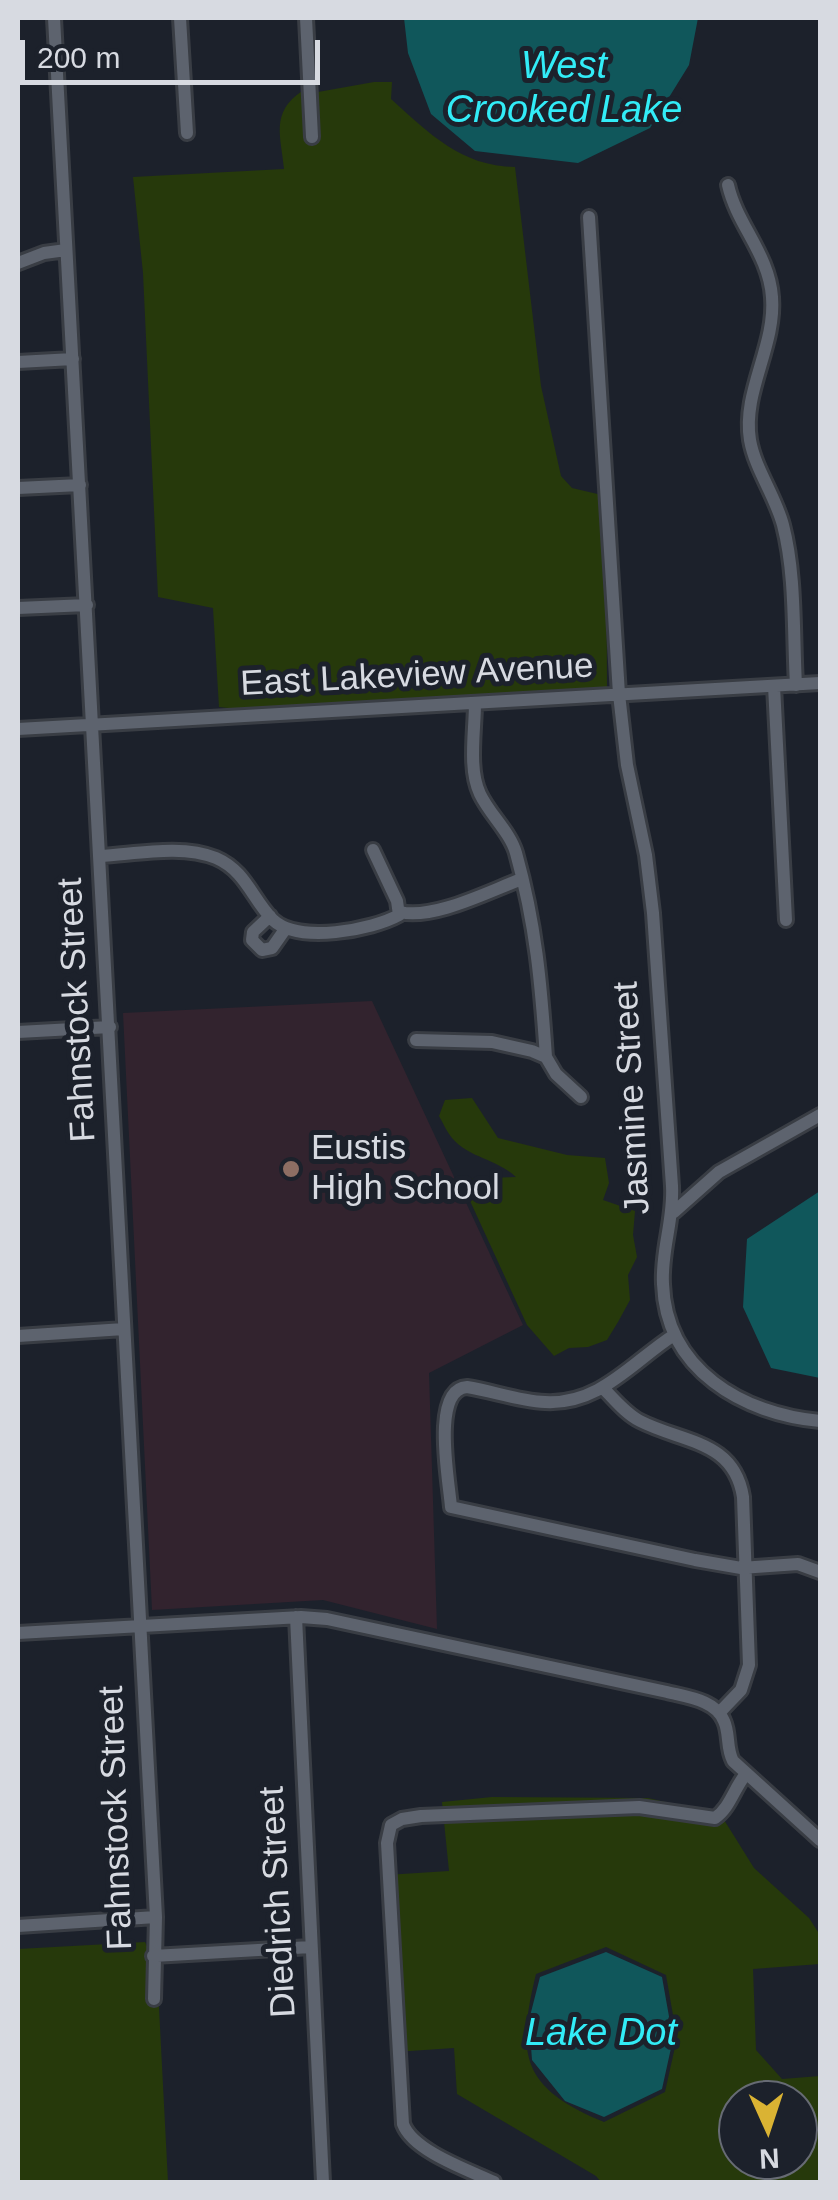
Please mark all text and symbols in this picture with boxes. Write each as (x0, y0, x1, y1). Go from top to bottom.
scale bar (25, 20, 325, 82)
text: 200 m (37, 41, 120, 74)
water label: West Crooked Lake (446, 44, 682, 133)
street label: East Lakeview Avenue (239, 646, 595, 706)
street label: Fahnstock Street (50, 877, 106, 1143)
street label: Jasmine Street (606, 980, 660, 1216)
place label: Eustis High School (311, 1128, 500, 1210)
marker: Eustis High School (280, 1158, 302, 1180)
street label: Fahnstock Street (91, 1685, 143, 1951)
street label: Diedrich Street (252, 1785, 306, 2019)
water label: Lake Dot (525, 2011, 677, 2057)
north arrow (718, 2080, 818, 2180)
text: N (759, 2142, 780, 2174)

